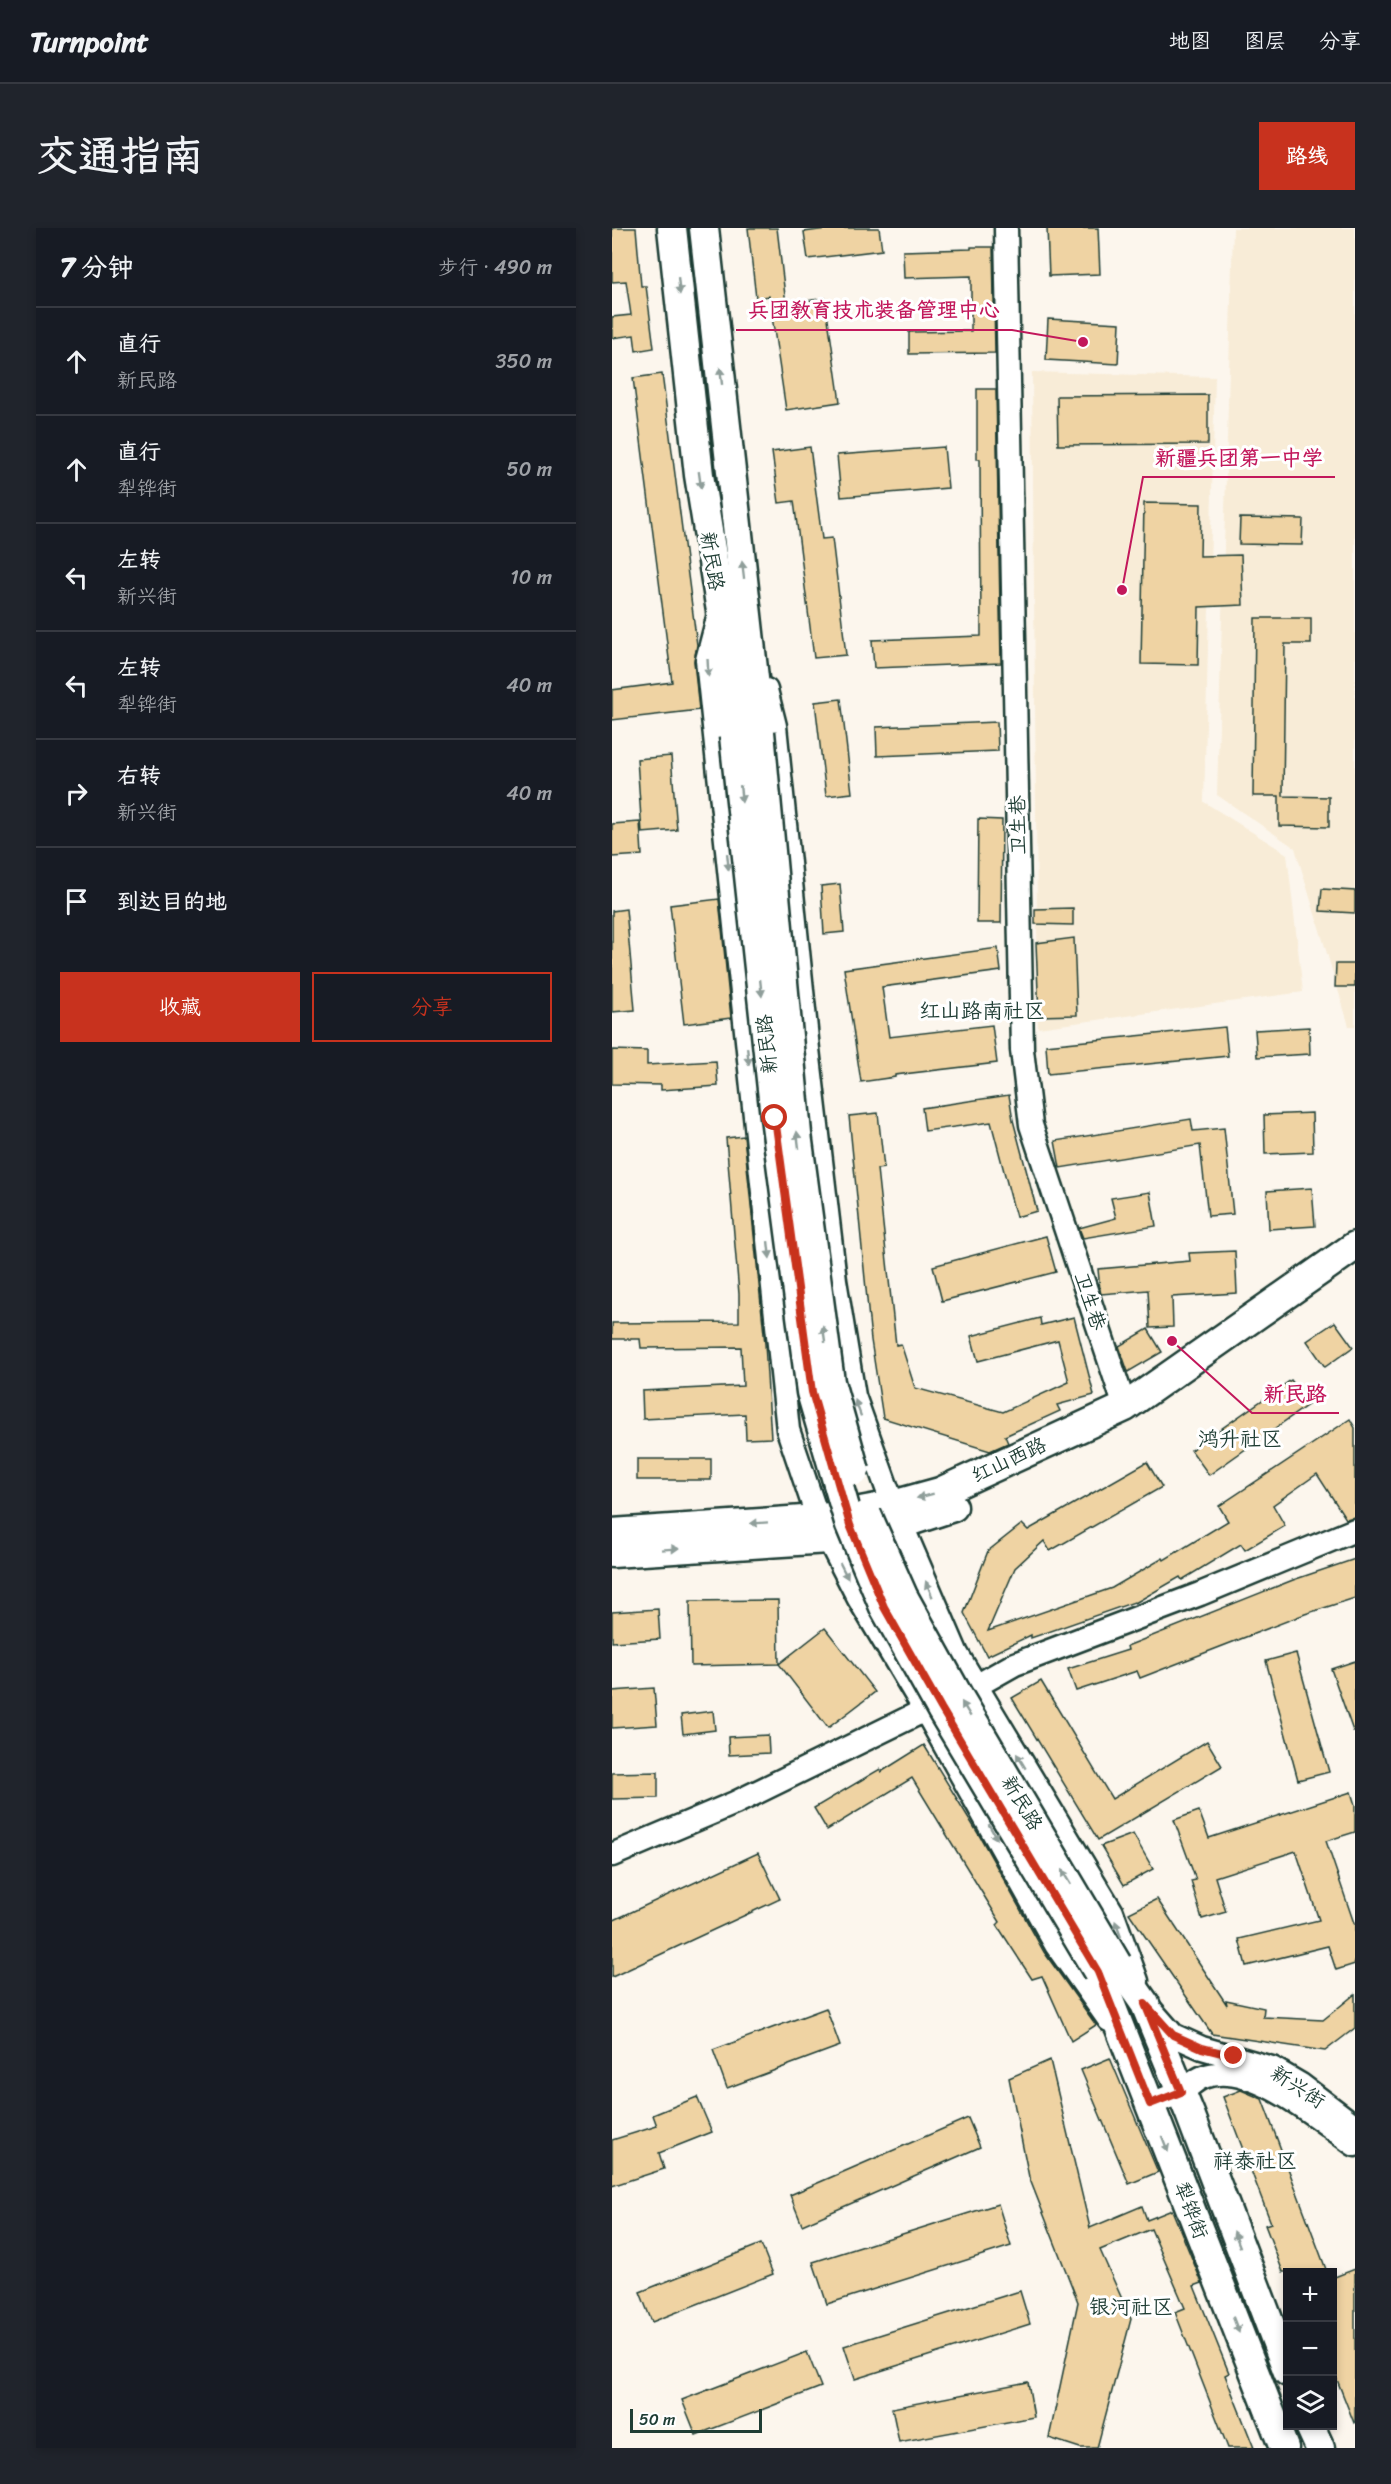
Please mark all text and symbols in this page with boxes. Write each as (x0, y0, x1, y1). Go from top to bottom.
text: Turnpoint (30, 17, 149, 66)
text: 地图 (1169, 22, 1211, 60)
text: 图层 (1244, 22, 1286, 60)
text: 分享 (1319, 22, 1361, 60)
text: 交通指南 (36, 119, 204, 193)
button: 路线 (1259, 122, 1355, 190)
text: 7 分钟 (60, 244, 134, 290)
text: 步行 · 490 m (438, 250, 552, 285)
one-way arrow (674, 277, 683, 296)
callout: 兵团教育技术装备管理中心 (736, 291, 1012, 330)
text: 兵团教育技术装备管理中心 (748, 291, 1000, 329)
text: 直行 (117, 324, 161, 363)
text: 350 m (496, 344, 552, 379)
icon: ahead (60, 345, 93, 378)
text: 新民路 (117, 363, 177, 398)
one-way arrow (716, 366, 726, 385)
text: 直行 (117, 432, 161, 471)
callout: 新疆兵团第一中学 (1143, 438, 1335, 477)
text: 新疆兵团第一中学 (1155, 439, 1323, 477)
text: 50 m (507, 452, 552, 487)
icon: ahead (60, 453, 93, 486)
text: 犁铧街 (117, 471, 177, 506)
one-way arrow (695, 471, 704, 490)
street label: 新民路 (690, 529, 734, 594)
text: 左转 (117, 540, 161, 579)
text: 10 m (510, 560, 552, 595)
one-way arrow (739, 560, 748, 579)
icon: left (60, 561, 93, 594)
text: 新兴街 (117, 579, 177, 614)
text: 左转 (117, 648, 161, 687)
one-way arrow (704, 658, 713, 677)
text: 40 m (506, 668, 552, 703)
icon: left (60, 669, 93, 702)
text: 犁铧街 (117, 687, 177, 722)
text: 右转 (117, 756, 161, 795)
text: 40 m (506, 776, 552, 811)
icon: right (60, 777, 93, 810)
one-way arrow (736, 785, 745, 804)
street label: 卫生巷 (1000, 794, 1036, 855)
text: 新兴街 (117, 795, 177, 830)
one-way arrow (723, 852, 733, 871)
text: 到达目的地 (117, 882, 227, 921)
icon: arrive (60, 885, 93, 918)
button: 收藏 (60, 972, 300, 1042)
button: 分享 (312, 972, 552, 1042)
one-way arrow (756, 979, 766, 998)
district label: 红山路南社区 (919, 992, 1045, 1030)
street label: 新民路 (746, 1011, 788, 1076)
one-way arrow (743, 1046, 753, 1065)
route start (761, 1104, 787, 1130)
one-way arrow (794, 1131, 803, 1150)
one-way arrow (764, 1240, 774, 1259)
street label: 卫生巷 (1064, 1267, 1116, 1336)
one-way arrow (819, 1324, 829, 1343)
callout: 新民路 (1252, 1374, 1339, 1413)
text: 新民路 (1264, 1375, 1327, 1413)
one-way arrow (852, 1398, 862, 1416)
district label: 鸿升社区 (1198, 1420, 1282, 1458)
street label: 红山西路 (965, 1427, 1054, 1493)
one-way arrow (916, 1492, 935, 1502)
one-way arrow (750, 1518, 769, 1528)
one-way arrow (661, 1545, 680, 1554)
one-way arrow (840, 1562, 849, 1579)
one-way arrow (924, 1580, 933, 1598)
one-way arrow (961, 1701, 972, 1717)
one-way arrow (1015, 1753, 1026, 1769)
street label: 新民路 (992, 1768, 1053, 1839)
one-way arrow (987, 1823, 997, 1840)
one-way arrow (1060, 1869, 1071, 1885)
one-way arrow (1113, 1920, 1123, 1938)
route end (1220, 2042, 1246, 2068)
street label: 新兴街 (1263, 2056, 1333, 2118)
one-way arrow (1160, 2135, 1170, 2153)
district label: 祥泰社区 (1213, 2142, 1297, 2180)
street label: 犁铧街 (1164, 2176, 1218, 2244)
one-way arrow (1232, 2230, 1241, 2248)
map controls (1283, 2268, 1337, 2430)
button: + (1283, 2268, 1337, 2322)
district label: 银河社区 (1089, 2288, 1173, 2326)
one-way arrow (1232, 2316, 1241, 2334)
button: − (1283, 2322, 1337, 2376)
button: layers (1283, 2376, 1337, 2430)
text: 50 m (639, 2405, 675, 2434)
scale bar (630, 2406, 762, 2434)

